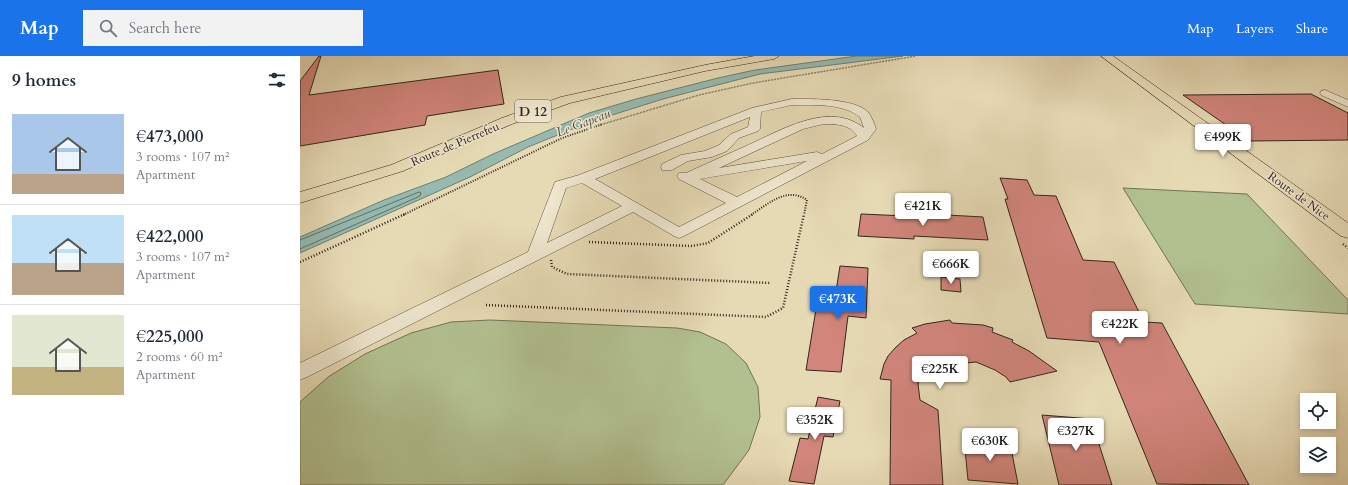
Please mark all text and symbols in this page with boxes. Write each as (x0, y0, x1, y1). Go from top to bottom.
search box (83, 10, 363, 46)
text: Map (20, 15, 59, 41)
icon: search (97, 17, 119, 39)
text: Search here (129, 18, 201, 38)
text: Map (1187, 19, 1214, 38)
text: Layers (1236, 19, 1274, 38)
text: Share (1296, 19, 1328, 38)
text: 9 homes (12, 69, 76, 92)
icon: filters (266, 69, 288, 91)
road number: D 12 (515, 100, 551, 122)
water label: Le Gapeau (554, 104, 613, 141)
street label: Route de Pierrefeu (408, 118, 502, 170)
pin: €499K (1195, 124, 1251, 158)
text: €473,000 (136, 125, 203, 148)
text: €499K (1204, 128, 1242, 146)
icon: home (44, 130, 92, 178)
text: 3 rooms · 107 m² (136, 148, 229, 166)
text: Apartment (136, 166, 195, 184)
street label: Route de Nice (1265, 168, 1333, 224)
pin: €421K (895, 193, 951, 227)
text: €421K (904, 197, 942, 215)
text: €422,000 (136, 225, 203, 248)
icon: home (44, 231, 92, 279)
text: 3 rooms · 107 m² (136, 248, 229, 266)
pin: €666K (923, 251, 979, 285)
text: €666K (932, 255, 970, 273)
text: Apartment (136, 266, 195, 284)
pin: €473K (810, 286, 866, 320)
text: €473K (819, 290, 857, 308)
pin: €422K (1092, 311, 1148, 345)
text: €422K (1101, 315, 1139, 333)
text: €225,000 (136, 325, 203, 348)
icon: home (44, 331, 92, 379)
text: 2 rooms · 60 m² (136, 348, 223, 366)
pin: €225K (912, 356, 968, 390)
text: €225K (921, 360, 959, 378)
text: Apartment (136, 366, 195, 384)
map controls (1300, 393, 1336, 473)
button: locate (1300, 393, 1336, 429)
pin: €352K (787, 407, 843, 441)
text: €352K (796, 411, 834, 429)
pin: €327K (1048, 418, 1104, 452)
text: €327K (1057, 422, 1095, 440)
pin: €630K (962, 428, 1018, 462)
text: €630K (971, 432, 1009, 450)
button: layers (1300, 437, 1336, 473)

